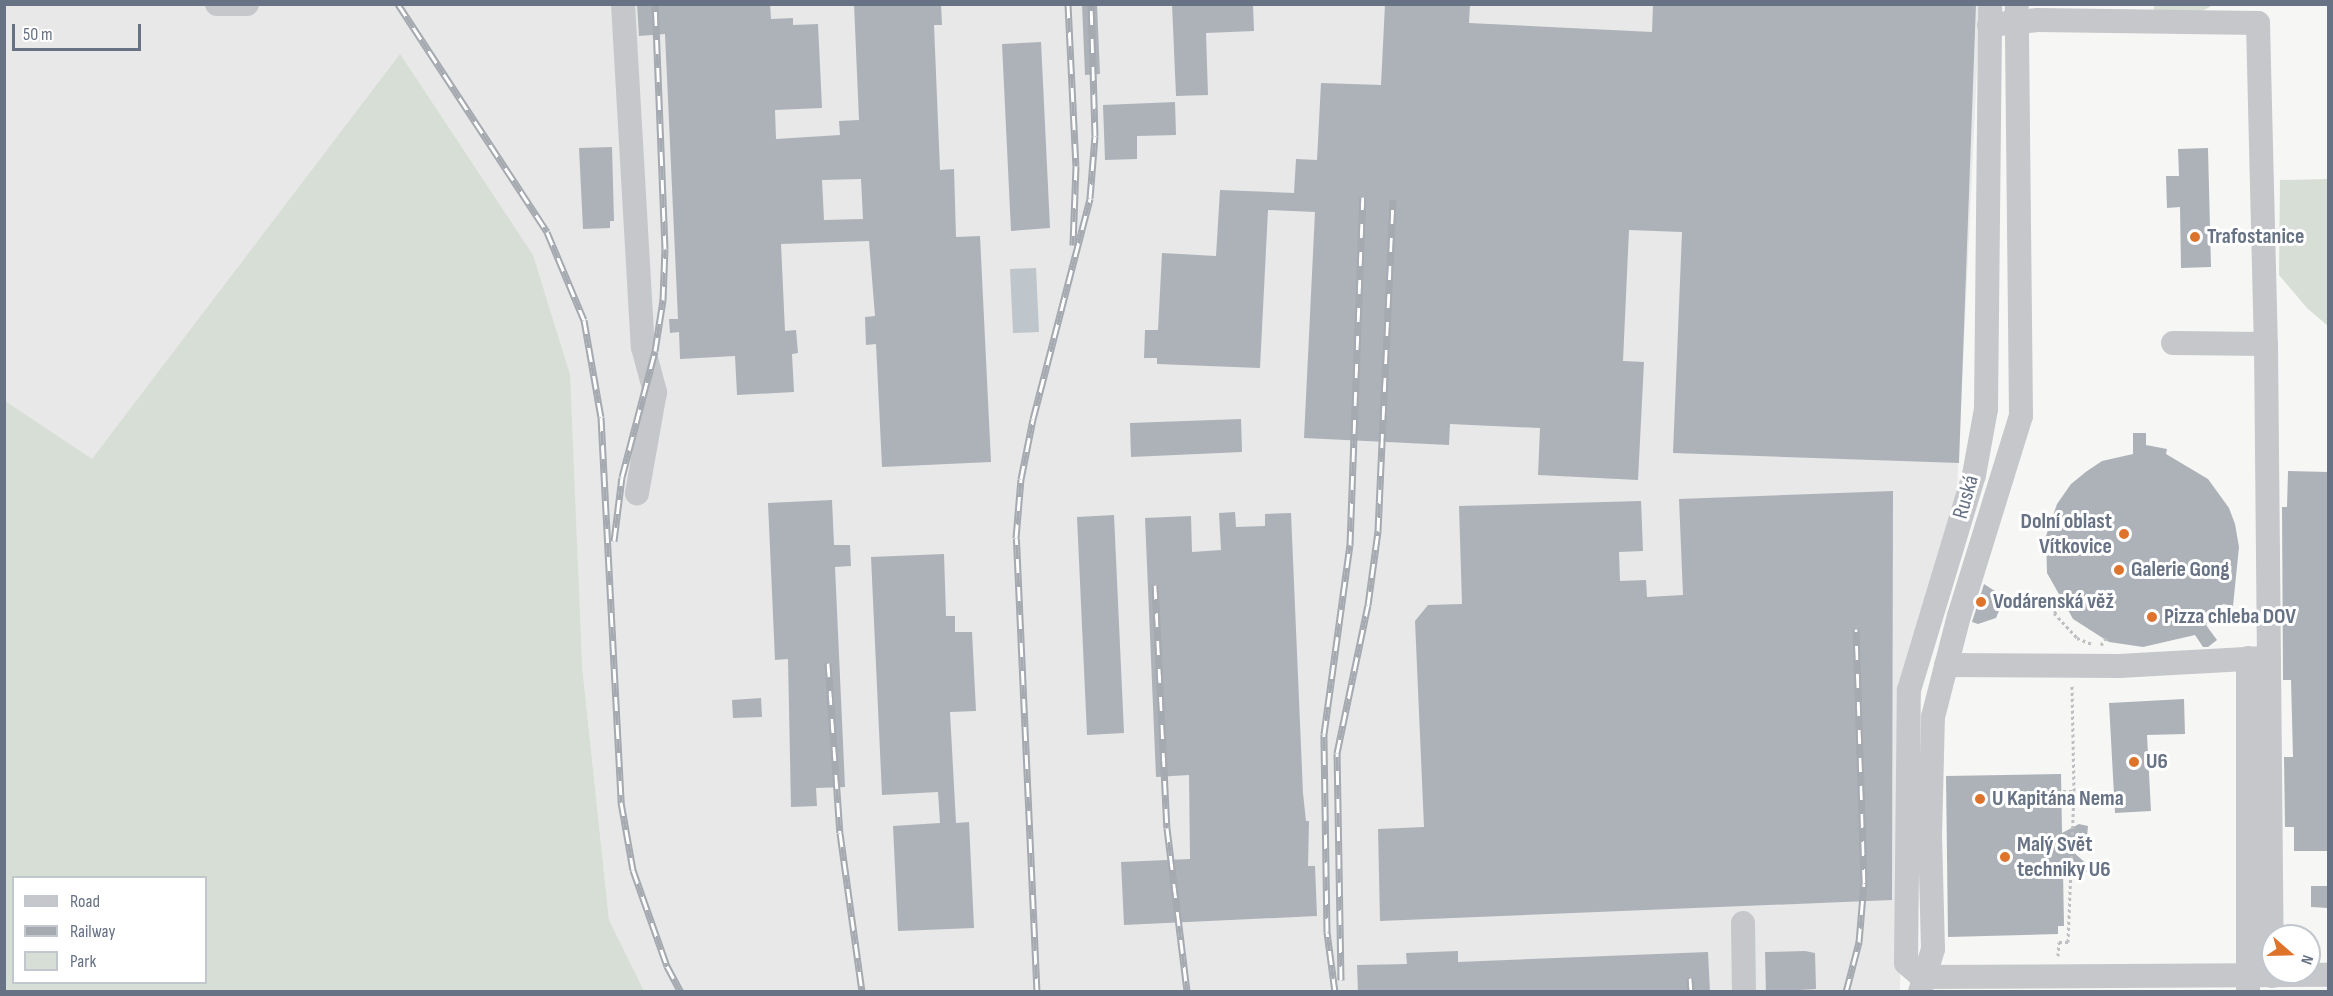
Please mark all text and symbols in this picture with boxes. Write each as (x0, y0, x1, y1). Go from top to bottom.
scale bar (15, 12, 144, 50)
text: 50 m (23, 24, 53, 45)
place label: Trafostanice (2207, 224, 2304, 250)
marker: Trafostanice (2188, 230, 2202, 244)
street label: Ruská (1947, 472, 1985, 522)
place label: Dolní oblast Vítkovice (2021, 508, 2112, 560)
marker: Dolní oblast Vítkovice (2117, 527, 2131, 541)
place label: Galerie Gong (2131, 557, 2230, 583)
marker: Galerie Gong (2112, 563, 2126, 577)
place label: Vodárenská věž (1993, 589, 2114, 615)
marker: Vodárenská věž (1974, 595, 1988, 609)
place label: Pizza chleba DOV (2164, 604, 2296, 630)
marker: Pizza chleba DOV (2145, 610, 2159, 624)
place label: U6 (2146, 749, 2168, 775)
marker: U6 (2127, 755, 2141, 769)
place label: U Kapitána Nema (1992, 786, 2124, 812)
marker: U Kapitána Nema (1973, 792, 1987, 806)
place label: Malý Svět techniky U6 (2017, 831, 2111, 882)
marker: Malý Svět techniky U6 (1998, 850, 2012, 864)
legend (12, 876, 207, 984)
text: Road (70, 891, 100, 912)
text: Railway (70, 921, 115, 942)
north arrow (2261, 924, 2321, 984)
text: Park (70, 951, 96, 972)
text: N (2296, 952, 2317, 967)

